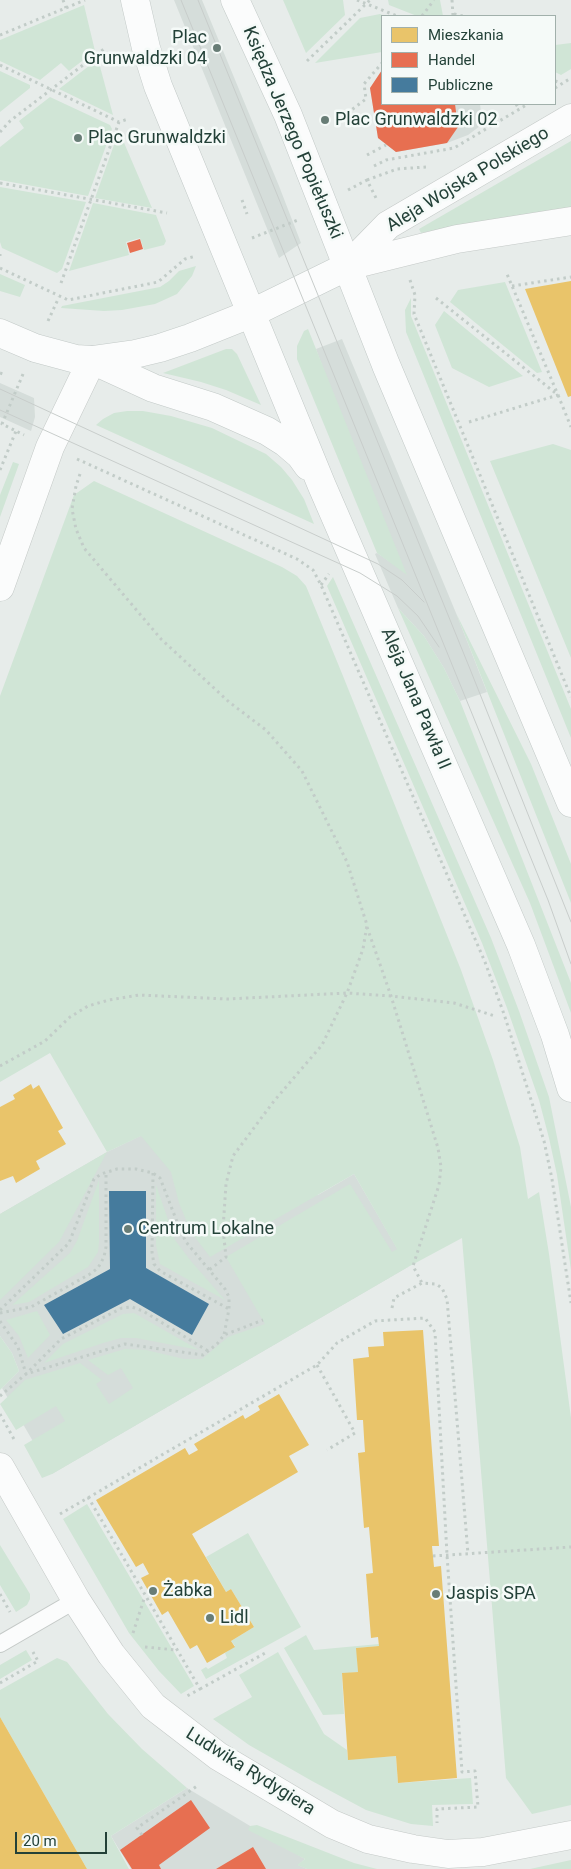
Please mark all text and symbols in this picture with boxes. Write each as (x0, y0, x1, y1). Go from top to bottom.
legend (381, 15, 556, 105)
street label: Księdza Jerzego Popiełuszki (237, 24, 347, 242)
text: Mieszkania (428, 26, 504, 44)
place label: Plac Grunwaldzki 04 (84, 27, 207, 70)
marker: Plac Grunwaldzki 04 (211, 42, 223, 54)
text: Handel (428, 51, 475, 69)
text: Publiczne (428, 76, 493, 94)
place label: Plac Grunwaldzki 02 (335, 109, 498, 131)
marker: Plac Grunwaldzki 02 (319, 114, 331, 126)
street label: Aleja Wojska Polskiego (383, 123, 553, 237)
place label: Plac Grunwaldzki (88, 127, 226, 149)
marker: Plac Grunwaldzki (72, 132, 84, 144)
street label: Aleja Jana Pawła II (375, 625, 455, 773)
place label: Centrum Lokalne (138, 1218, 274, 1240)
marker: Centrum Lokalne (122, 1223, 134, 1235)
place label: Żabka (163, 1580, 213, 1602)
place label: Jaspis SPA (446, 1583, 536, 1605)
marker: Żabka (147, 1585, 159, 1597)
marker: Jaspis SPA (430, 1588, 442, 1600)
place label: Lidl (220, 1607, 249, 1629)
marker: Lidl (204, 1612, 216, 1624)
street label: Ludwika Rydygiera (181, 1724, 319, 1820)
scale bar (18, 1822, 110, 1854)
text: 20 m (23, 1832, 57, 1850)

